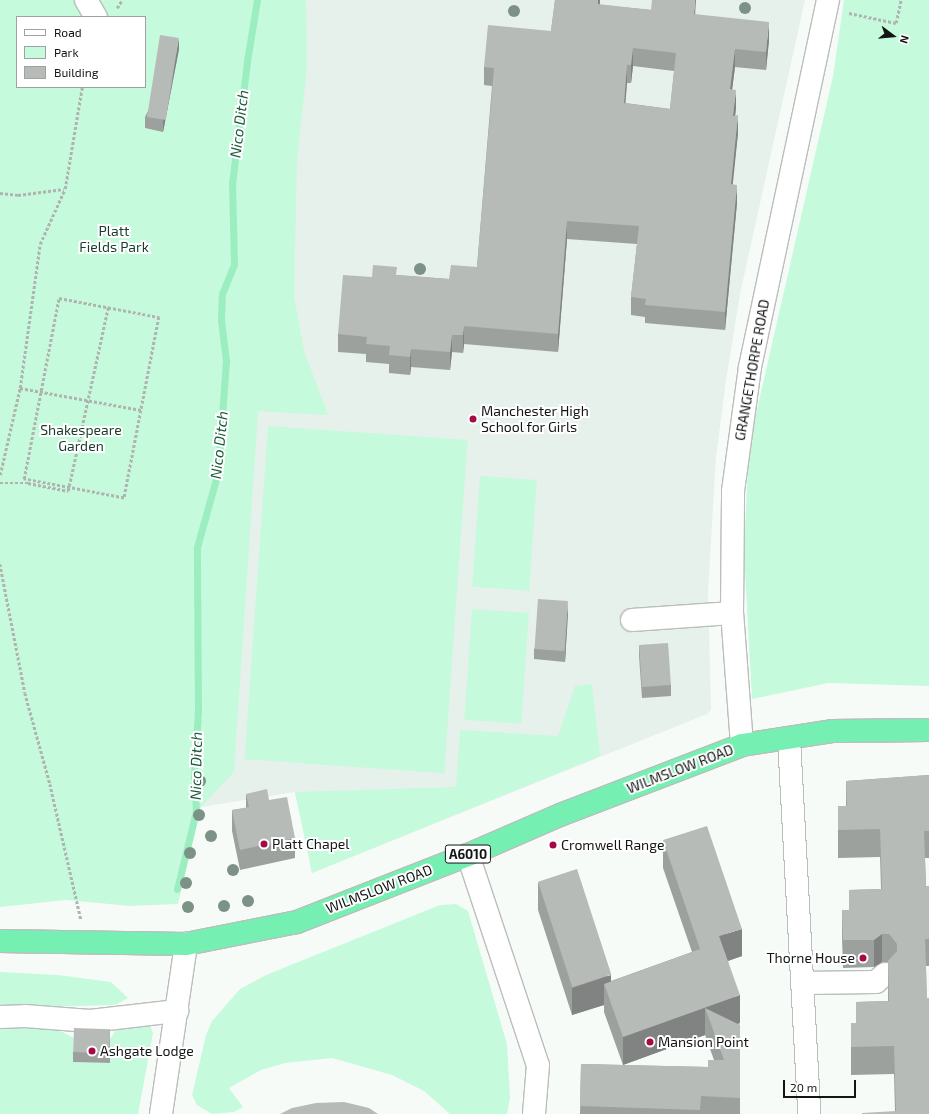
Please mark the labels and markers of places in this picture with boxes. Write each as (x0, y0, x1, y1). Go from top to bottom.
place label: Manchester High School for Girls (481, 403, 589, 436)
marker: Manchester High School for Girls (468, 414, 478, 424)
place label: Platt Chapel (272, 836, 349, 852)
place label: Cromwell Range (561, 837, 665, 853)
marker: Platt Chapel (259, 839, 269, 849)
marker: Cromwell Range (548, 840, 558, 850)
place label: Thorne House (766, 950, 855, 966)
marker: Thorne House (858, 953, 868, 963)
place label: Mansion Point (658, 1034, 749, 1050)
marker: Mansion Point (645, 1037, 655, 1047)
place label: Ashgate Lodge (100, 1043, 194, 1059)
marker: Ashgate Lodge (87, 1046, 97, 1056)

